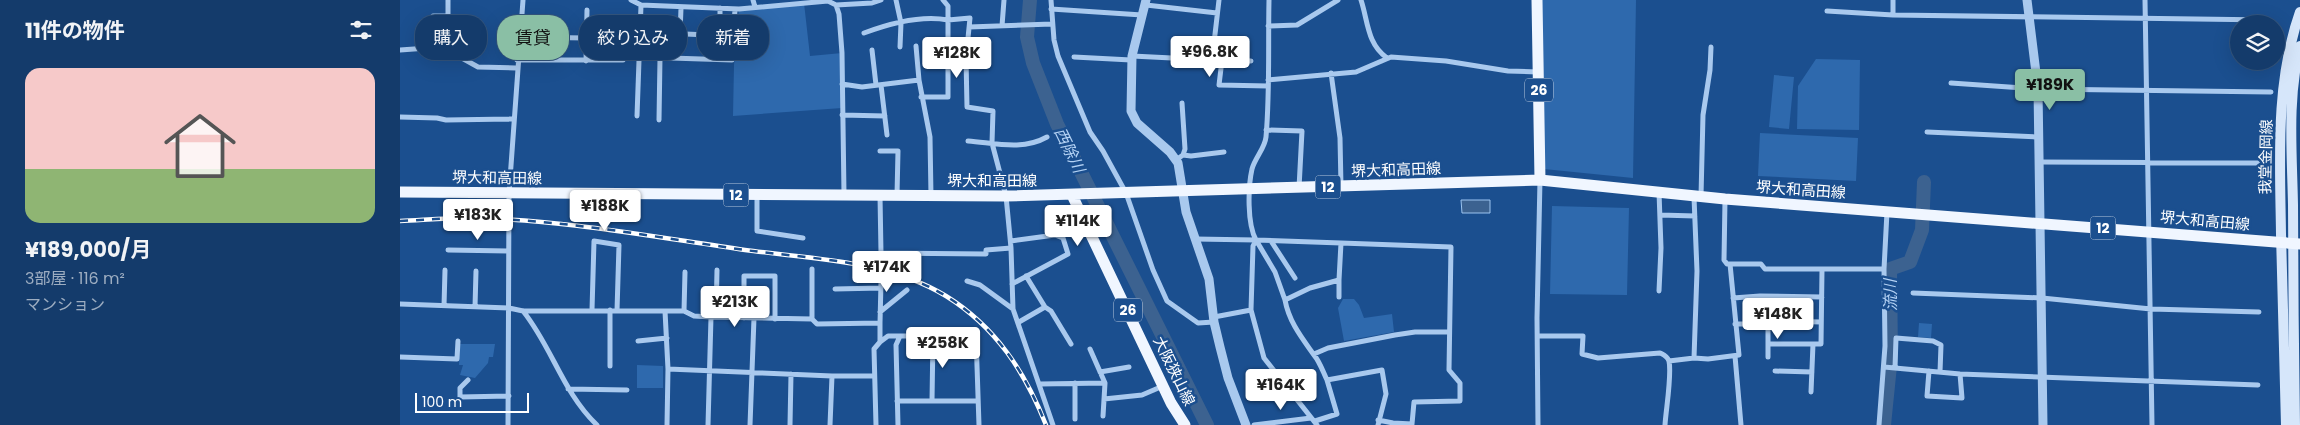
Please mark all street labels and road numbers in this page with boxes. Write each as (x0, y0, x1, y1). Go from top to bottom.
road number: 26 (1525, 78, 1553, 102)
street label: 我堂金岡線 (2254, 119, 2277, 195)
street label: 堺大和高田線 (1351, 157, 1441, 182)
street label: 堺大和高田線 (452, 166, 542, 189)
street label: 堺大和高田線 (947, 170, 1037, 191)
road number: 12 (1316, 176, 1340, 198)
street label: 堺大和高田線 (1755, 176, 1847, 203)
road number: 12 (724, 184, 748, 206)
street label: 堺大和高田線 (2159, 206, 2251, 235)
road number: 12 (2090, 217, 2116, 240)
road number: 26 (1114, 298, 1142, 322)
street label: 大阪狭山線 (1149, 332, 1200, 409)

